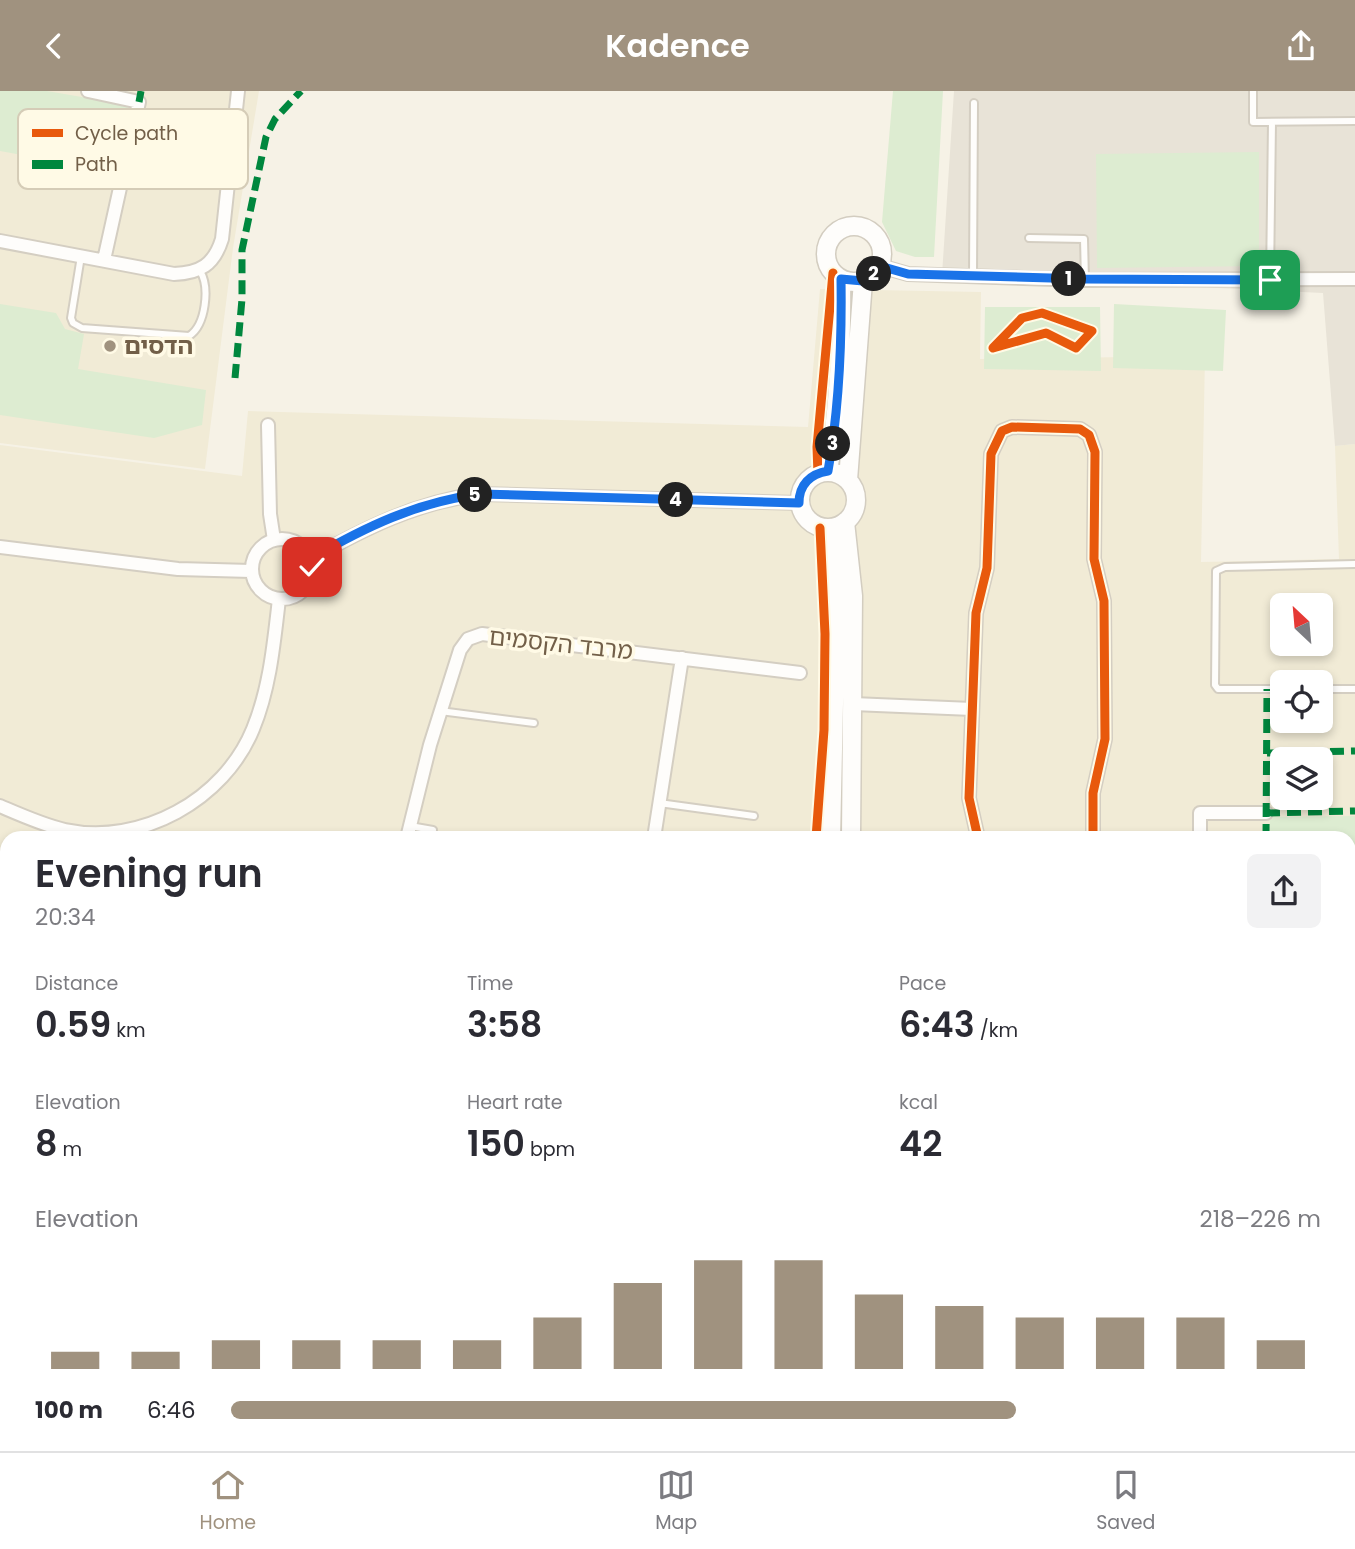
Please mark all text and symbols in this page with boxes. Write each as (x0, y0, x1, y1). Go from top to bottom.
text: Kadence (605, 23, 750, 68)
icon: back (35, 27, 73, 65)
icon: share (1282, 27, 1320, 65)
legend (18, 109, 248, 189)
text: Cycle path (75, 120, 178, 147)
text: Path (75, 151, 118, 178)
pin (1240, 250, 1300, 310)
pin: 2 (856, 257, 892, 291)
text: 2 (868, 260, 879, 287)
pin: 1 (1052, 261, 1086, 297)
icon: arrive (1251, 261, 1289, 299)
text: 1 (1065, 265, 1072, 292)
place label: הדסים (124, 329, 193, 362)
marker: הדסים (102, 338, 118, 354)
pin: 3 (816, 427, 850, 461)
text: 3 (827, 430, 838, 457)
pin: 5 (458, 477, 492, 513)
text: 5 (468, 481, 481, 508)
pin: 4 (658, 483, 694, 517)
text: 4 (669, 486, 682, 513)
pin (282, 537, 342, 597)
icon: check (293, 548, 331, 586)
north arrow (1270, 593, 1334, 656)
map controls (1270, 593, 1333, 810)
street label: מרבד הקסמים (488, 620, 635, 667)
button: locate (1270, 670, 1333, 733)
button: layers (1270, 747, 1333, 810)
text: Evening run (35, 847, 263, 900)
button: share (1247, 854, 1321, 928)
text: 20:34 (35, 901, 96, 933)
text: Distance (35, 970, 118, 997)
text: Time (467, 970, 513, 997)
text: Pace (899, 970, 946, 997)
text: 0.59 (35, 1000, 111, 1049)
text: 3:58 (467, 1000, 542, 1049)
text: 6:43 (899, 1000, 975, 1049)
text: km (111, 1017, 146, 1044)
text: /km (975, 1017, 1018, 1044)
text: Elevation (35, 1089, 121, 1116)
text: Heart rate (467, 1089, 562, 1116)
text: kcal (899, 1089, 938, 1116)
text: 8 (35, 1119, 58, 1168)
text: 150 (467, 1119, 525, 1168)
text: 42 (899, 1119, 942, 1168)
text: m (58, 1136, 82, 1163)
text: bpm (525, 1136, 575, 1163)
text: Elevation (35, 1203, 139, 1235)
text: 218–226 m (1199, 1203, 1321, 1235)
text: 100 m (35, 1394, 103, 1426)
text: 6:46 (147, 1394, 196, 1426)
tab: Home (199, 1466, 256, 1537)
tab: Map (655, 1466, 697, 1537)
tab: Saved (1096, 1466, 1155, 1537)

